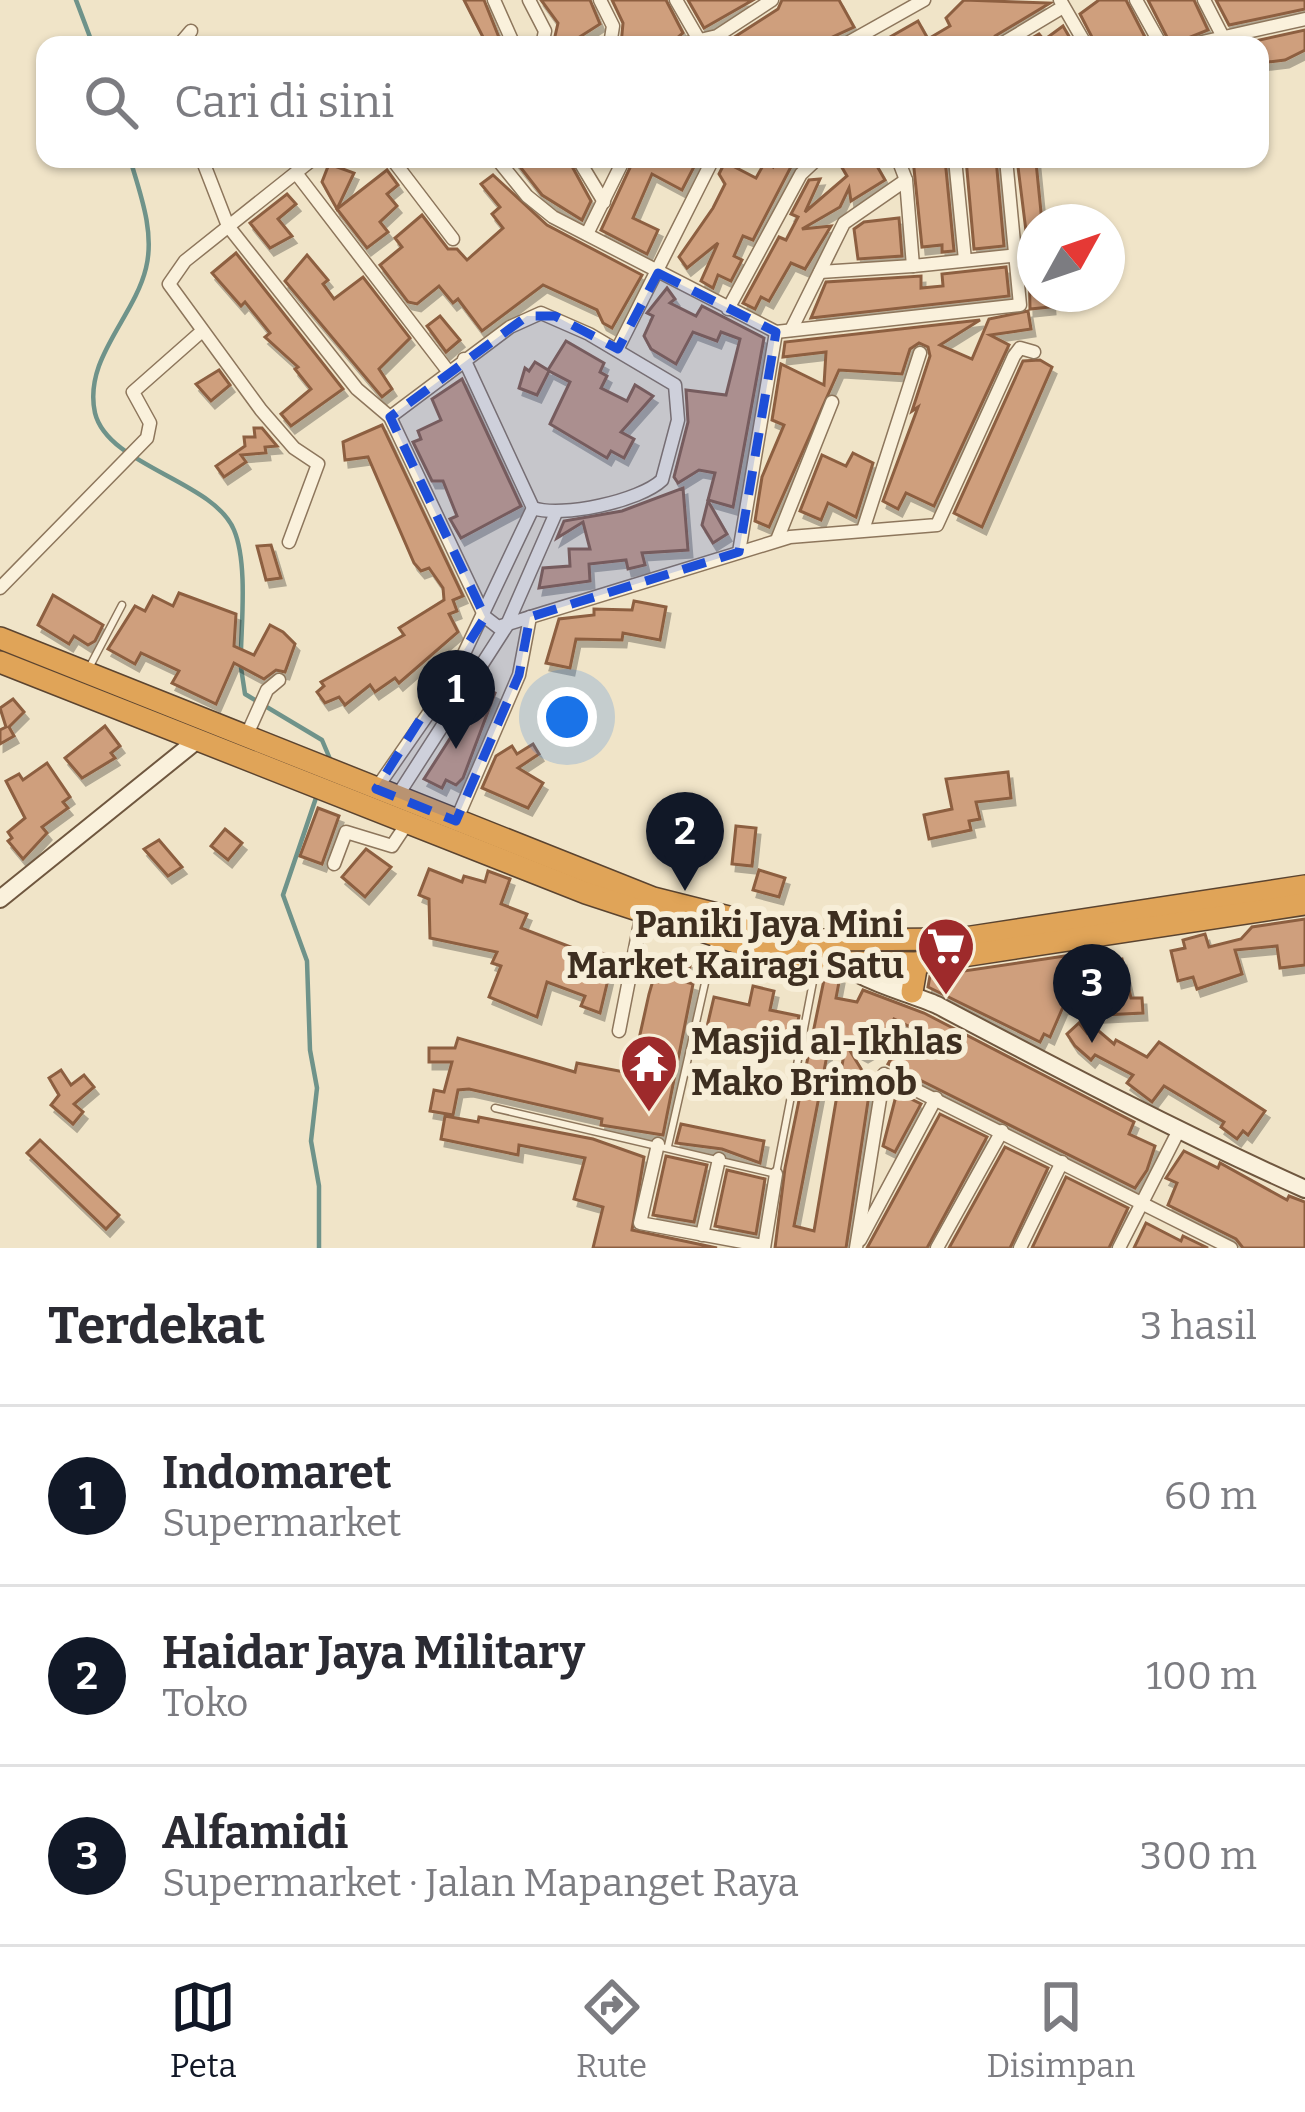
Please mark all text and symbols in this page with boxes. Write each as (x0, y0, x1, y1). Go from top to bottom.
search box (36, 36, 1269, 168)
icon: search (78, 69, 144, 135)
text: Cari di sini (174, 75, 394, 129)
north arrow (1017, 204, 1125, 312)
pin: 1 (417, 650, 495, 749)
your location (537, 687, 597, 747)
pin: 2 (646, 792, 724, 891)
place label: Paniki Jaya Mini Market Kairagi Satu (567, 903, 904, 988)
supermarket icon: Paniki Jaya Mini Market Kairagi Satu (915, 915, 977, 997)
pin: 3 (1053, 944, 1131, 1043)
place label: Masjid al-Ikhlas Mako Brimob (691, 1020, 963, 1105)
temple icon: Masjid al-Ikhlas Mako Brimob (618, 1032, 680, 1114)
text: Terdekat (48, 1295, 265, 1357)
text: 3 hasil (1140, 1303, 1257, 1349)
text: Indomaret (162, 1446, 391, 1500)
text: 1 (79, 1473, 95, 1519)
text: 60 m (1164, 1473, 1257, 1519)
text: Supermarket (162, 1500, 402, 1546)
text: Haidar Jaya Military (162, 1626, 585, 1680)
text: 2 (76, 1653, 98, 1699)
text: 100 m (1146, 1653, 1257, 1699)
text: Toko (162, 1680, 248, 1726)
text: Alfamidi (162, 1806, 348, 1860)
text: 3 (76, 1833, 98, 1879)
text: 300 m (1140, 1833, 1257, 1879)
text: Supermarket · Jalan Mapanget Raya (162, 1860, 799, 1906)
tab: Peta (170, 1974, 237, 2086)
tab: Rute (576, 1974, 647, 2086)
tab: Disimpan (987, 1974, 1135, 2086)

